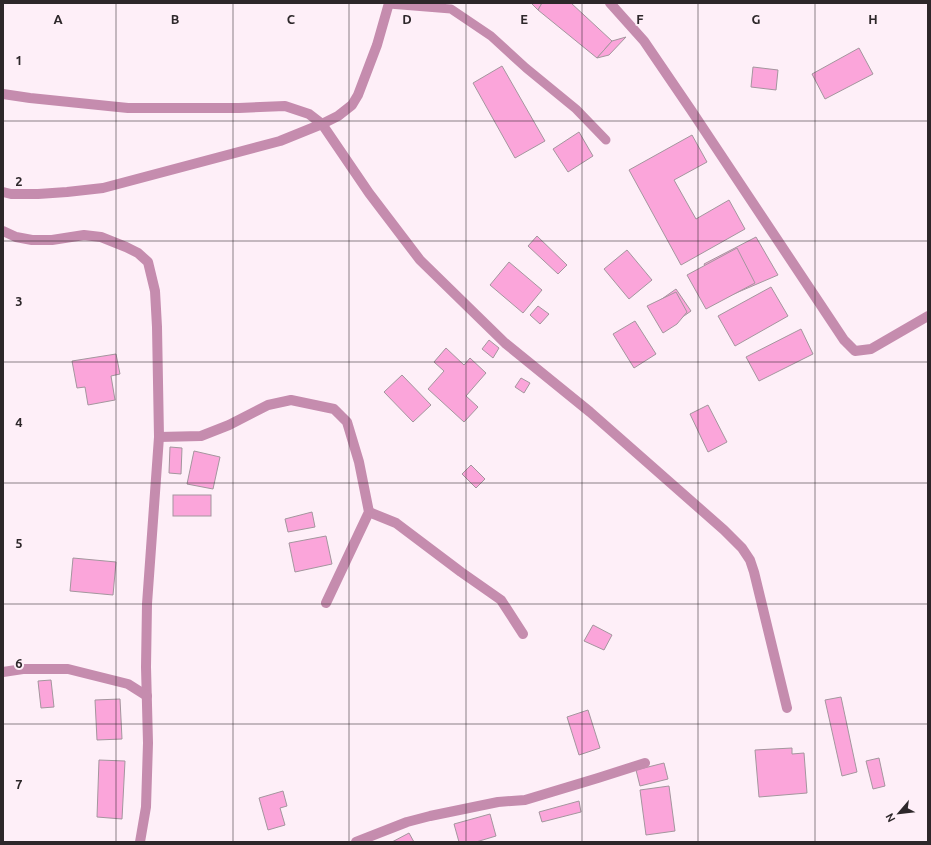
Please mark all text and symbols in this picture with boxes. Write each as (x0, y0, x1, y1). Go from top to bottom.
text: A (53, 12, 63, 26)
text: B (171, 12, 180, 26)
text: C (287, 12, 296, 26)
text: D (402, 12, 412, 26)
text: E (520, 12, 528, 26)
text: F (636, 12, 644, 26)
text: G (752, 12, 761, 26)
text: H (868, 12, 878, 26)
text: 1 (15, 53, 23, 67)
text: 2 (15, 174, 23, 188)
text: 3 (15, 294, 23, 308)
text: 4 (15, 415, 23, 429)
text: 5 (15, 536, 23, 550)
text: 6 (15, 656, 23, 670)
text: 7 (15, 777, 23, 791)
north arrow (879, 793, 919, 833)
text: N (883, 811, 897, 824)

